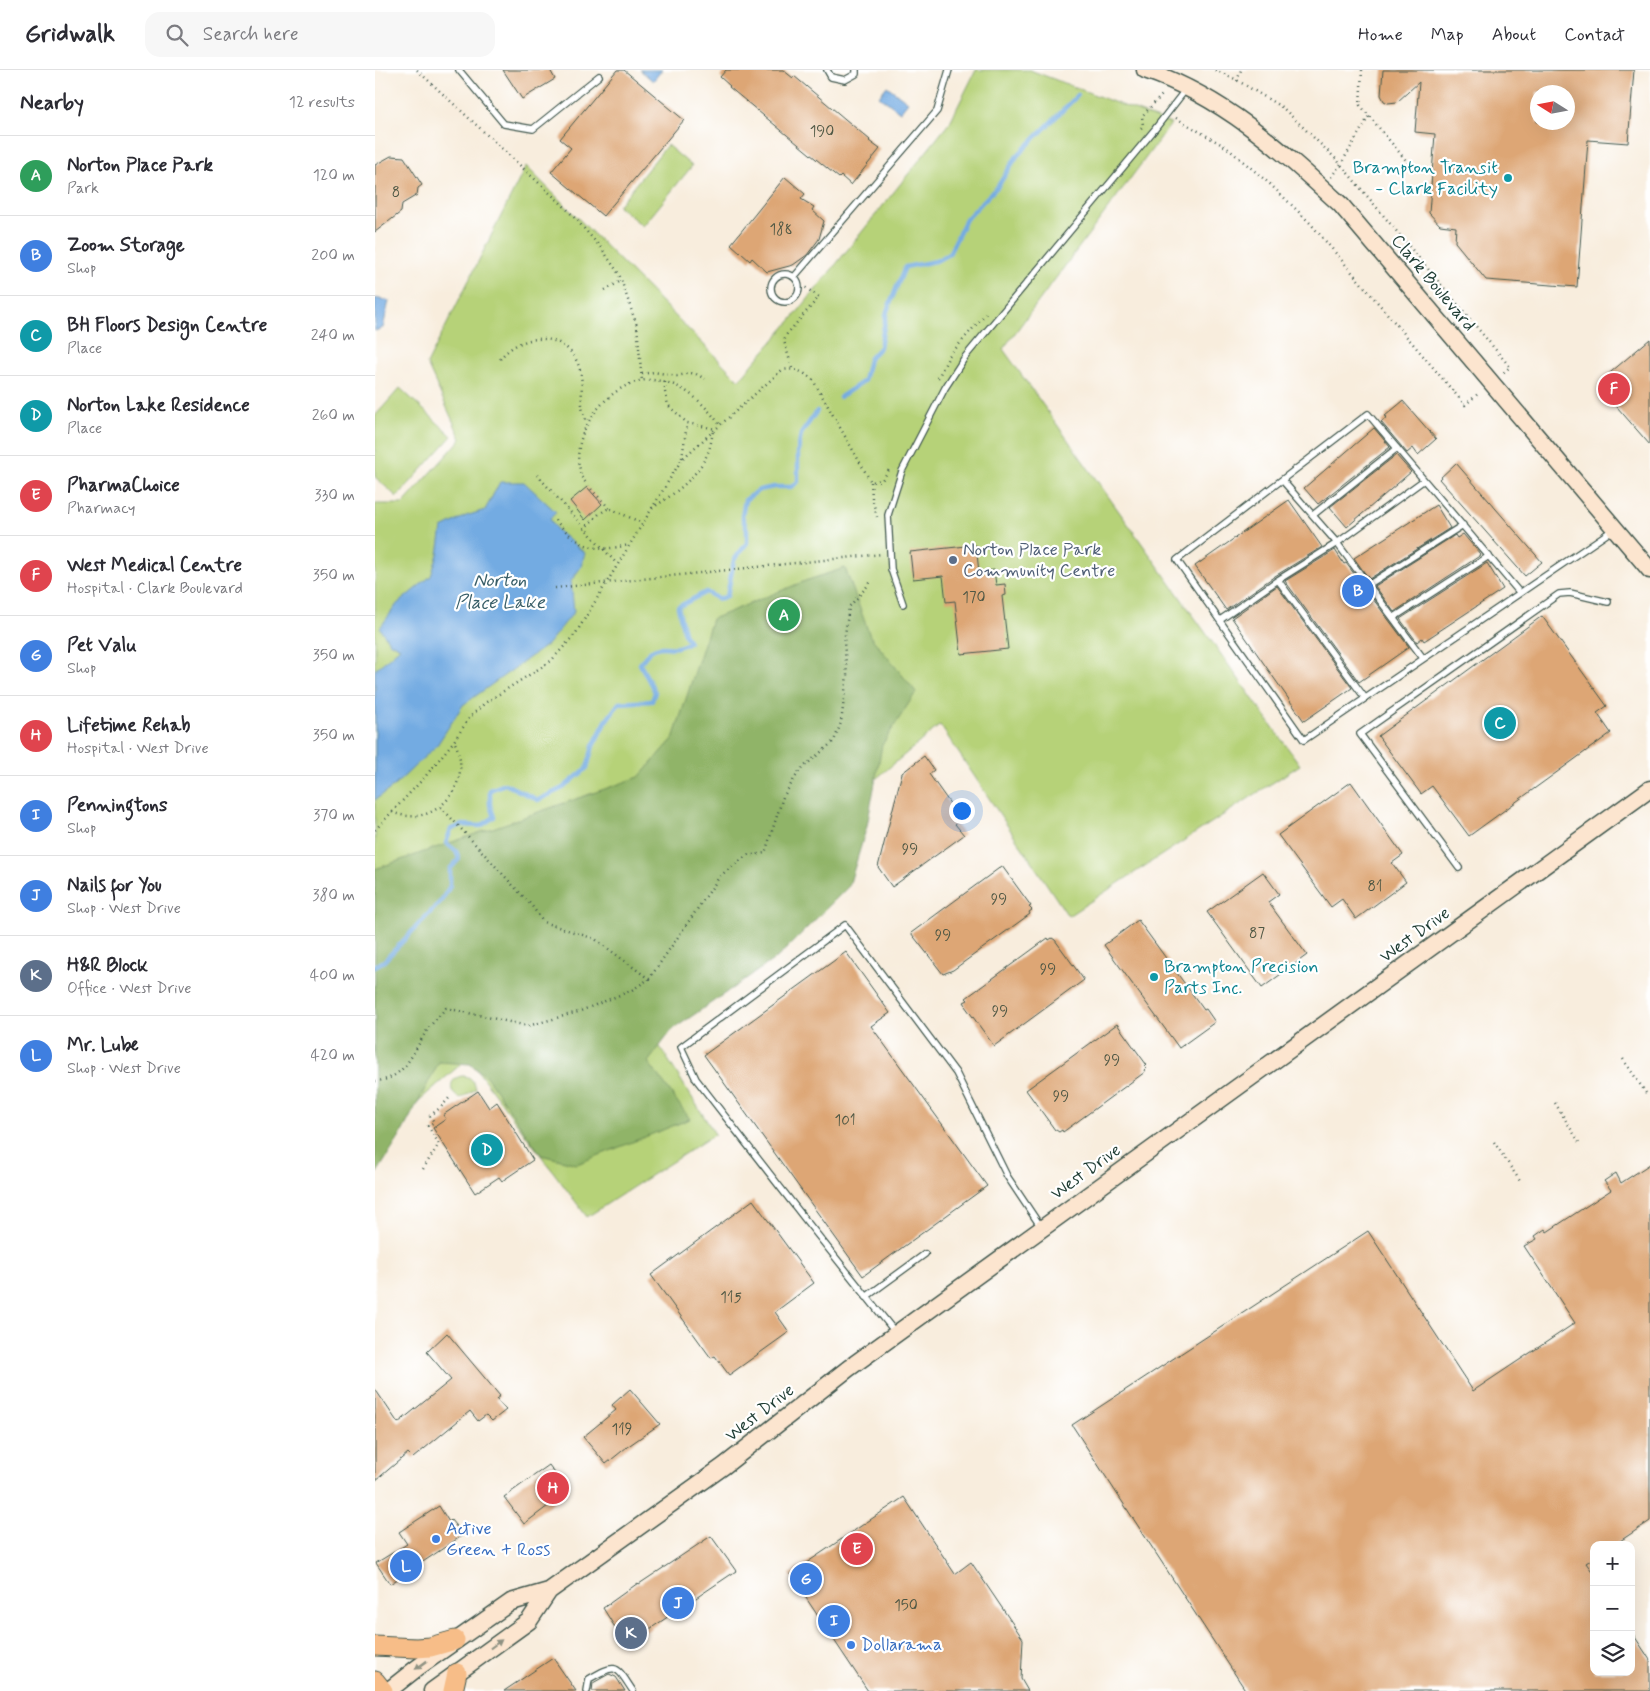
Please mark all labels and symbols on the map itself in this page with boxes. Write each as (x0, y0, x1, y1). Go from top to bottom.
north arrow (1530, 85, 1575, 130)
house number: 190 (810, 122, 834, 142)
place label: Brampton Transit - Clark Facility (1353, 156, 1498, 201)
marker: Brampton Transit - Clark Facility (1502, 172, 1514, 184)
house number: 8 (392, 183, 400, 203)
house number: 188 (769, 220, 793, 240)
street label: Clark Boulevard (1385, 229, 1481, 337)
pin: F (1598, 370, 1630, 408)
place label: Norton Place Park Community Centre (963, 538, 1115, 583)
marker: Norton Place Park Community Centre (947, 554, 959, 566)
water label: Norton Place Lake (455, 568, 546, 615)
pin: B (1342, 572, 1374, 610)
house number: 170 (962, 588, 986, 608)
pin: A (768, 596, 800, 634)
pin: C (1484, 704, 1516, 742)
your location (949, 798, 975, 824)
house number: 99 (902, 840, 918, 860)
house number: 81 (1368, 877, 1382, 897)
house number: 99 (991, 890, 1007, 910)
street label: West Drive (1375, 901, 1455, 969)
house number: 87 (1249, 924, 1265, 944)
house number: 99 (935, 926, 951, 946)
place label: Brampton Precision Parts Inc. (1164, 955, 1319, 1000)
house number: 99 (1040, 960, 1056, 980)
marker: Brampton Precision Parts Inc. (1148, 971, 1160, 983)
house number: 99 (992, 1002, 1008, 1022)
house number: 99 (1104, 1051, 1120, 1071)
house number: 99 (1053, 1087, 1069, 1107)
house number: 101 (834, 1111, 856, 1131)
pin: D (471, 1131, 503, 1169)
street label: West Drive (1046, 1138, 1126, 1206)
house number: 115 (720, 1288, 742, 1308)
street label: West Drive (721, 1379, 799, 1447)
house number: 119 (611, 1420, 633, 1440)
pin: H (537, 1469, 569, 1507)
place label: Active Green + Ross (446, 1517, 550, 1562)
pin: E (841, 1530, 873, 1568)
marker: Active Green + Ross (430, 1533, 442, 1545)
pin: L (390, 1547, 422, 1585)
pin: G (790, 1560, 822, 1598)
pin: J (662, 1584, 694, 1622)
house number: 150 (894, 1596, 918, 1616)
pin: I (818, 1602, 850, 1640)
pin: K (615, 1614, 647, 1652)
place label: Dollarama (861, 1633, 942, 1657)
one-way arrow (490, 1639, 503, 1649)
marker: Dollarama (845, 1639, 857, 1651)
one-way arrow (414, 1660, 428, 1670)

